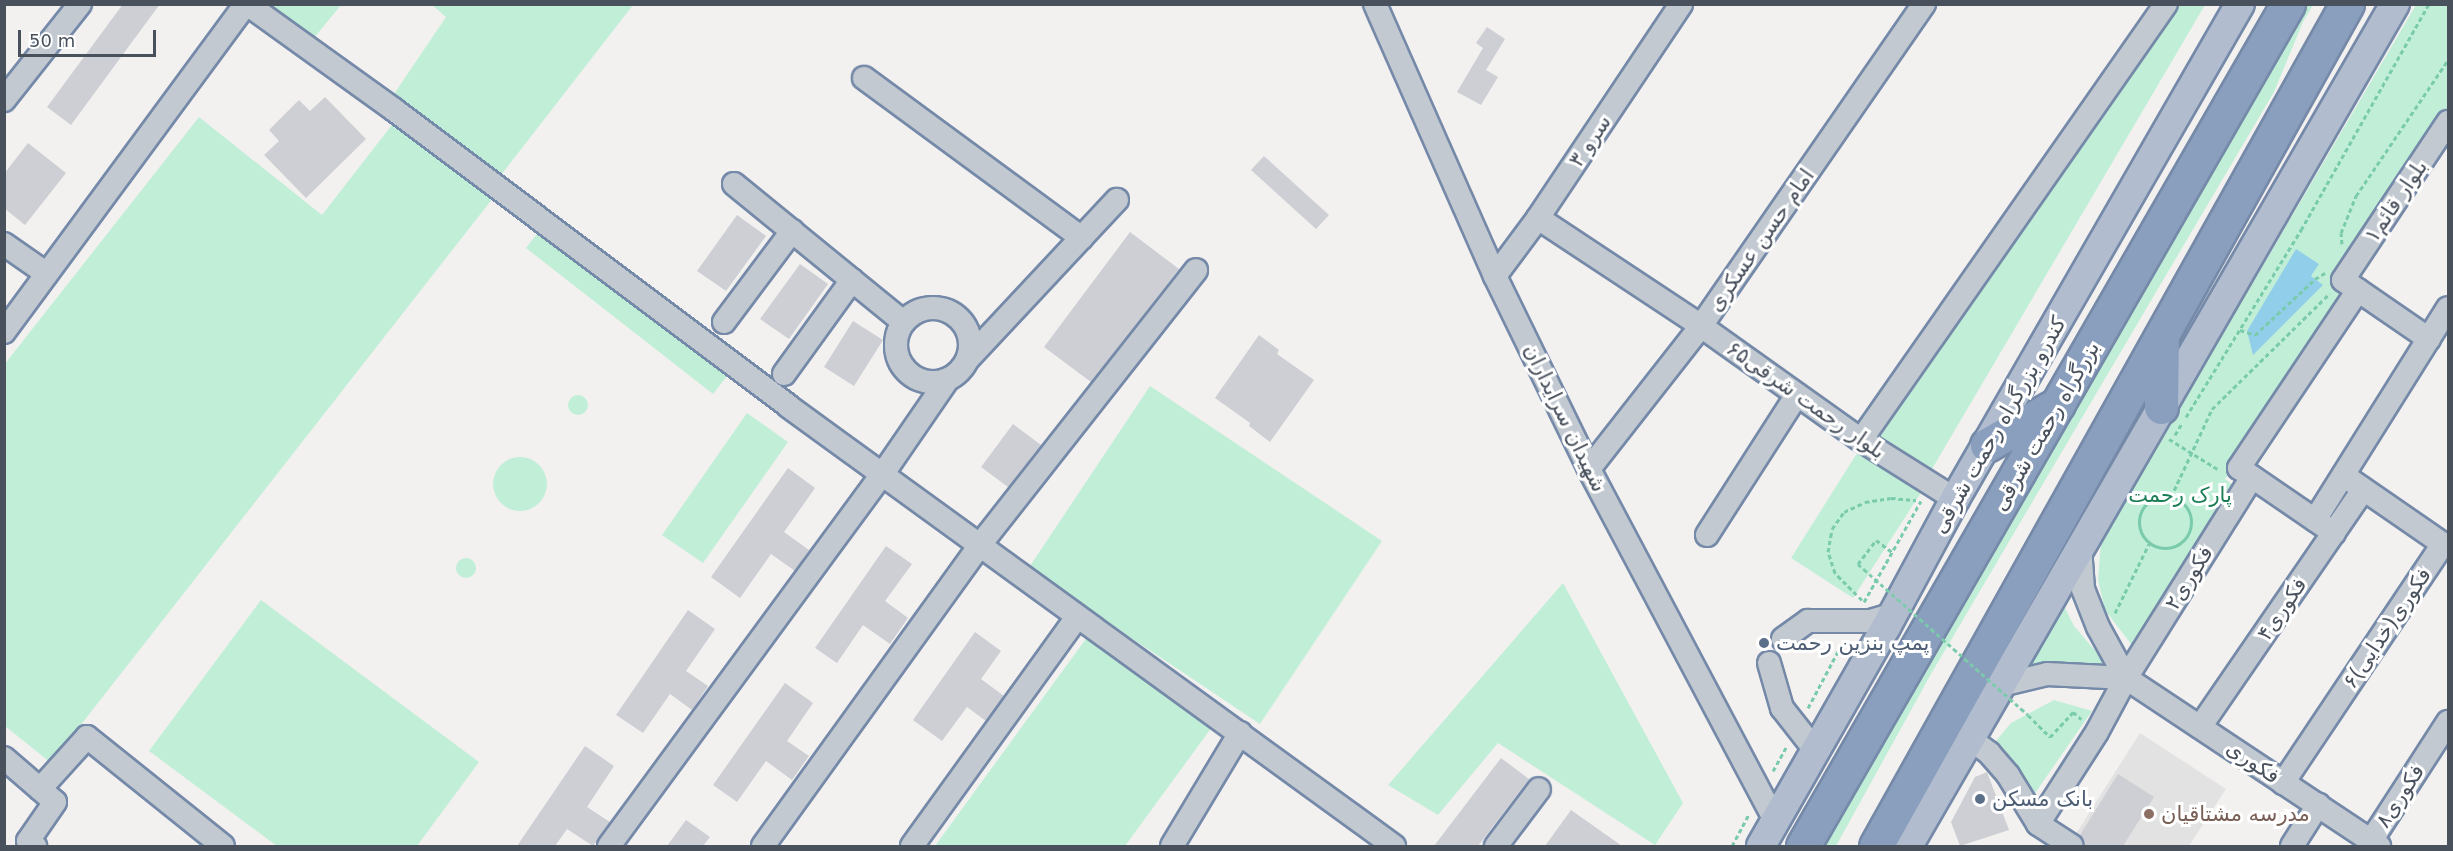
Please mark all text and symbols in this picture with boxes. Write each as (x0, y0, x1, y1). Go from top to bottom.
scale bar (21, 18, 159, 56)
text: 50 m (29, 30, 75, 51)
street label: سرو ۳ (1564, 110, 1616, 172)
street label: بلوار قائم۱ (2359, 155, 2433, 247)
street label: امام حسن عسکری (1702, 164, 1820, 316)
street label: کندرو بزرگراه رحمت شرقی (1927, 312, 2071, 538)
street label: بلوار رحمت شرقی۶۵ (1722, 336, 1890, 464)
street label: بزرگراه رحمت شرقی (1987, 337, 2105, 515)
street label: شهیدان سرایداران (1518, 340, 1612, 496)
park label: پارک رحمت (2128, 482, 2232, 508)
street label: فکوری۲ (2160, 541, 2218, 615)
street label: ۶فکوری(خدایی) (2337, 563, 2437, 693)
street label: فکوری۴ (2252, 573, 2312, 645)
place label: پمپ بنزین رحمت (1776, 630, 1929, 656)
marker: پمپ بنزین رحمت (1757, 636, 1771, 650)
street label: فکوری (2221, 735, 2285, 789)
street label: فکوری۸ (2370, 760, 2430, 832)
place label: بانک مسکن (1992, 786, 2093, 812)
marker: بانک مسکن (1973, 792, 1987, 806)
place label: مدرسه مشتاقیان (2161, 801, 2310, 827)
marker: مدرسه مشتاقیان (2142, 807, 2156, 821)

